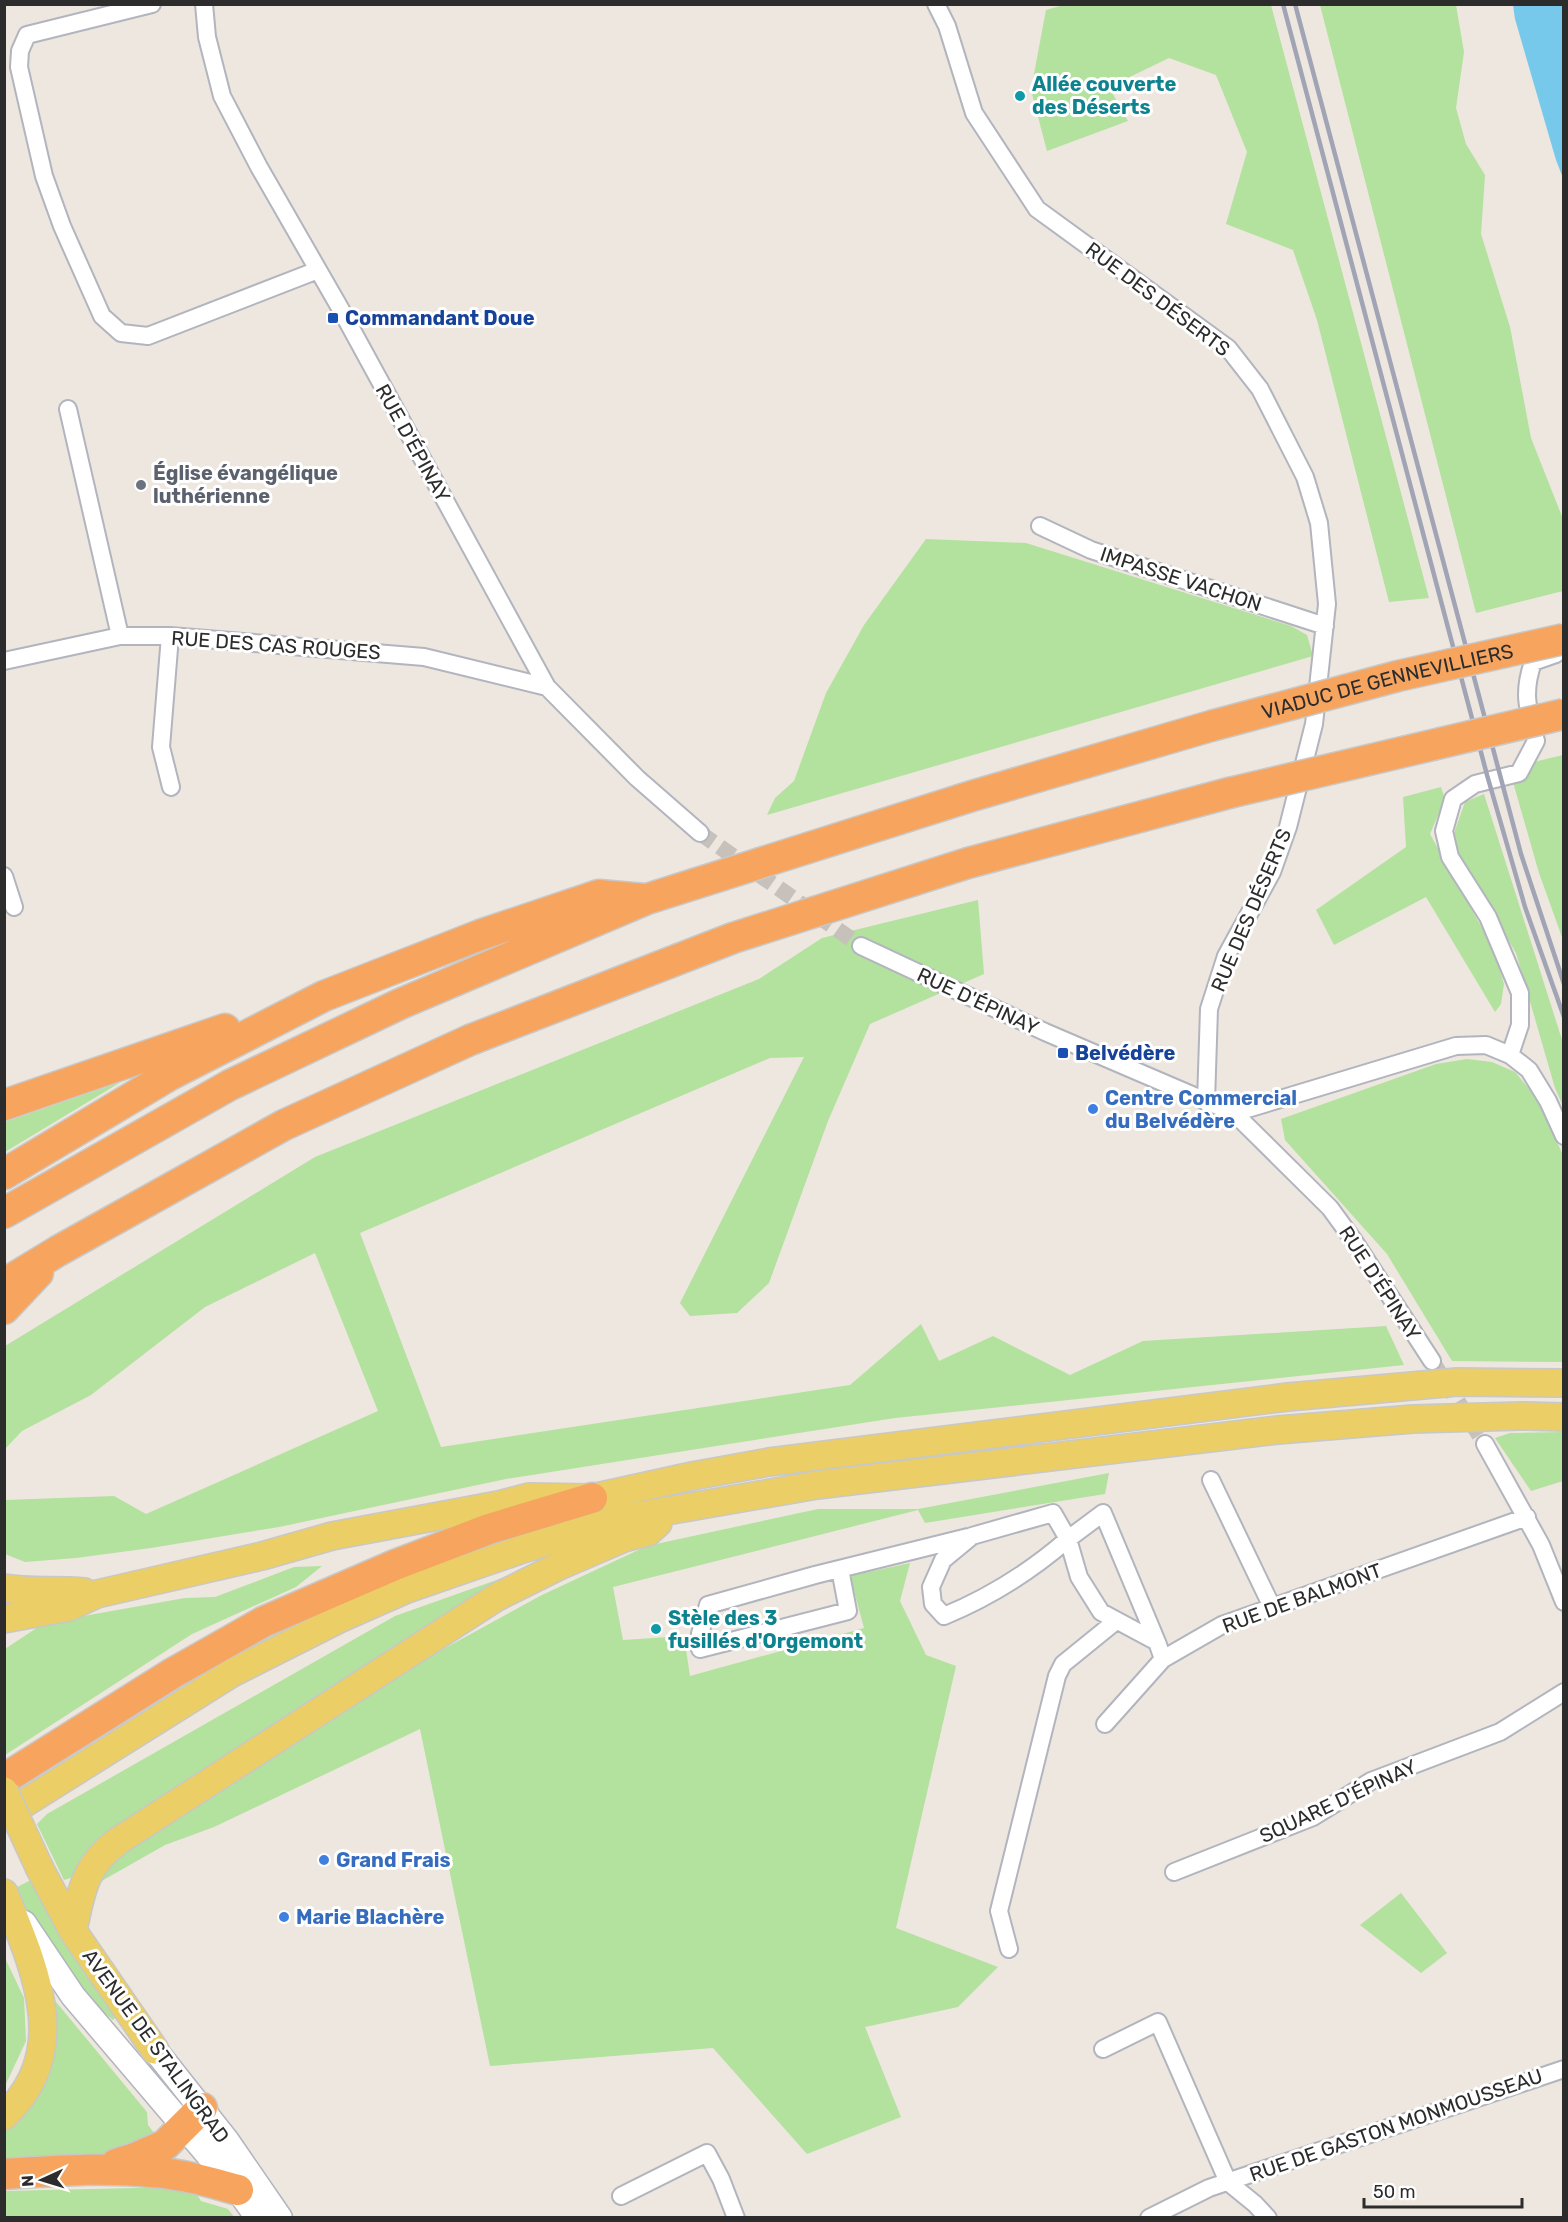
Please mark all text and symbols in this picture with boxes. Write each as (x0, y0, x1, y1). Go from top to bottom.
place label: Allée couverte des Déserts (1032, 72, 1176, 119)
marker: Allée couverte des Déserts (1013, 89, 1027, 103)
street label: RUE DES DÉSERTS (1081, 237, 1235, 361)
place label: Commandant Doue (345, 306, 535, 330)
marker: Commandant Doue (326, 311, 340, 325)
street label: RUE D'ÉPINAY (371, 380, 455, 506)
place label: Église évangélique luthérienne (153, 461, 338, 508)
marker: Église évangélique luthérienne (134, 478, 148, 492)
street label: IMPASSE VACHON (1097, 542, 1265, 616)
street label: RUE DES CAS ROUGES (170, 626, 382, 664)
street label: VIADUC DE GENNEVILLIERS (1259, 639, 1516, 724)
street label: RUE DES DÉSERTS (1206, 825, 1296, 995)
street label: RUE D'ÉPINAY (913, 962, 1043, 1040)
place label: Belvédère (1075, 1041, 1176, 1065)
marker: Belvédère (1056, 1046, 1070, 1060)
place label: Centre Commercial du Belvédère (1105, 1086, 1297, 1133)
marker: Centre Commercial du Belvédère (1086, 1102, 1100, 1116)
street label: RUE D'ÉPINAY (1334, 1221, 1426, 1345)
street label: RUE DE BALMONT (1219, 1558, 1385, 1638)
place label: Stèle des 3 fusillés d'Orgemont (668, 1606, 863, 1653)
marker: Stèle des 3 fusillés d'Orgemont (649, 1622, 663, 1636)
street label: SQUARE D'ÉPINAY (1256, 1754, 1420, 1848)
place label: Grand Frais (336, 1848, 451, 1872)
marker: Grand Frais (317, 1853, 331, 1867)
place label: Marie Blachère (296, 1905, 445, 1929)
marker: Marie Blachère (277, 1910, 291, 1924)
street label: AVENUE DE STALINGRAD (78, 1944, 234, 2148)
street label: RUE DE GASTON MONMOUSSEAU (1246, 2063, 1546, 2187)
north arrow (12, 2150, 72, 2210)
scale bar (1364, 2171, 1522, 2209)
text: N (18, 2175, 37, 2187)
text: 50 m (1373, 2181, 1416, 2203)

